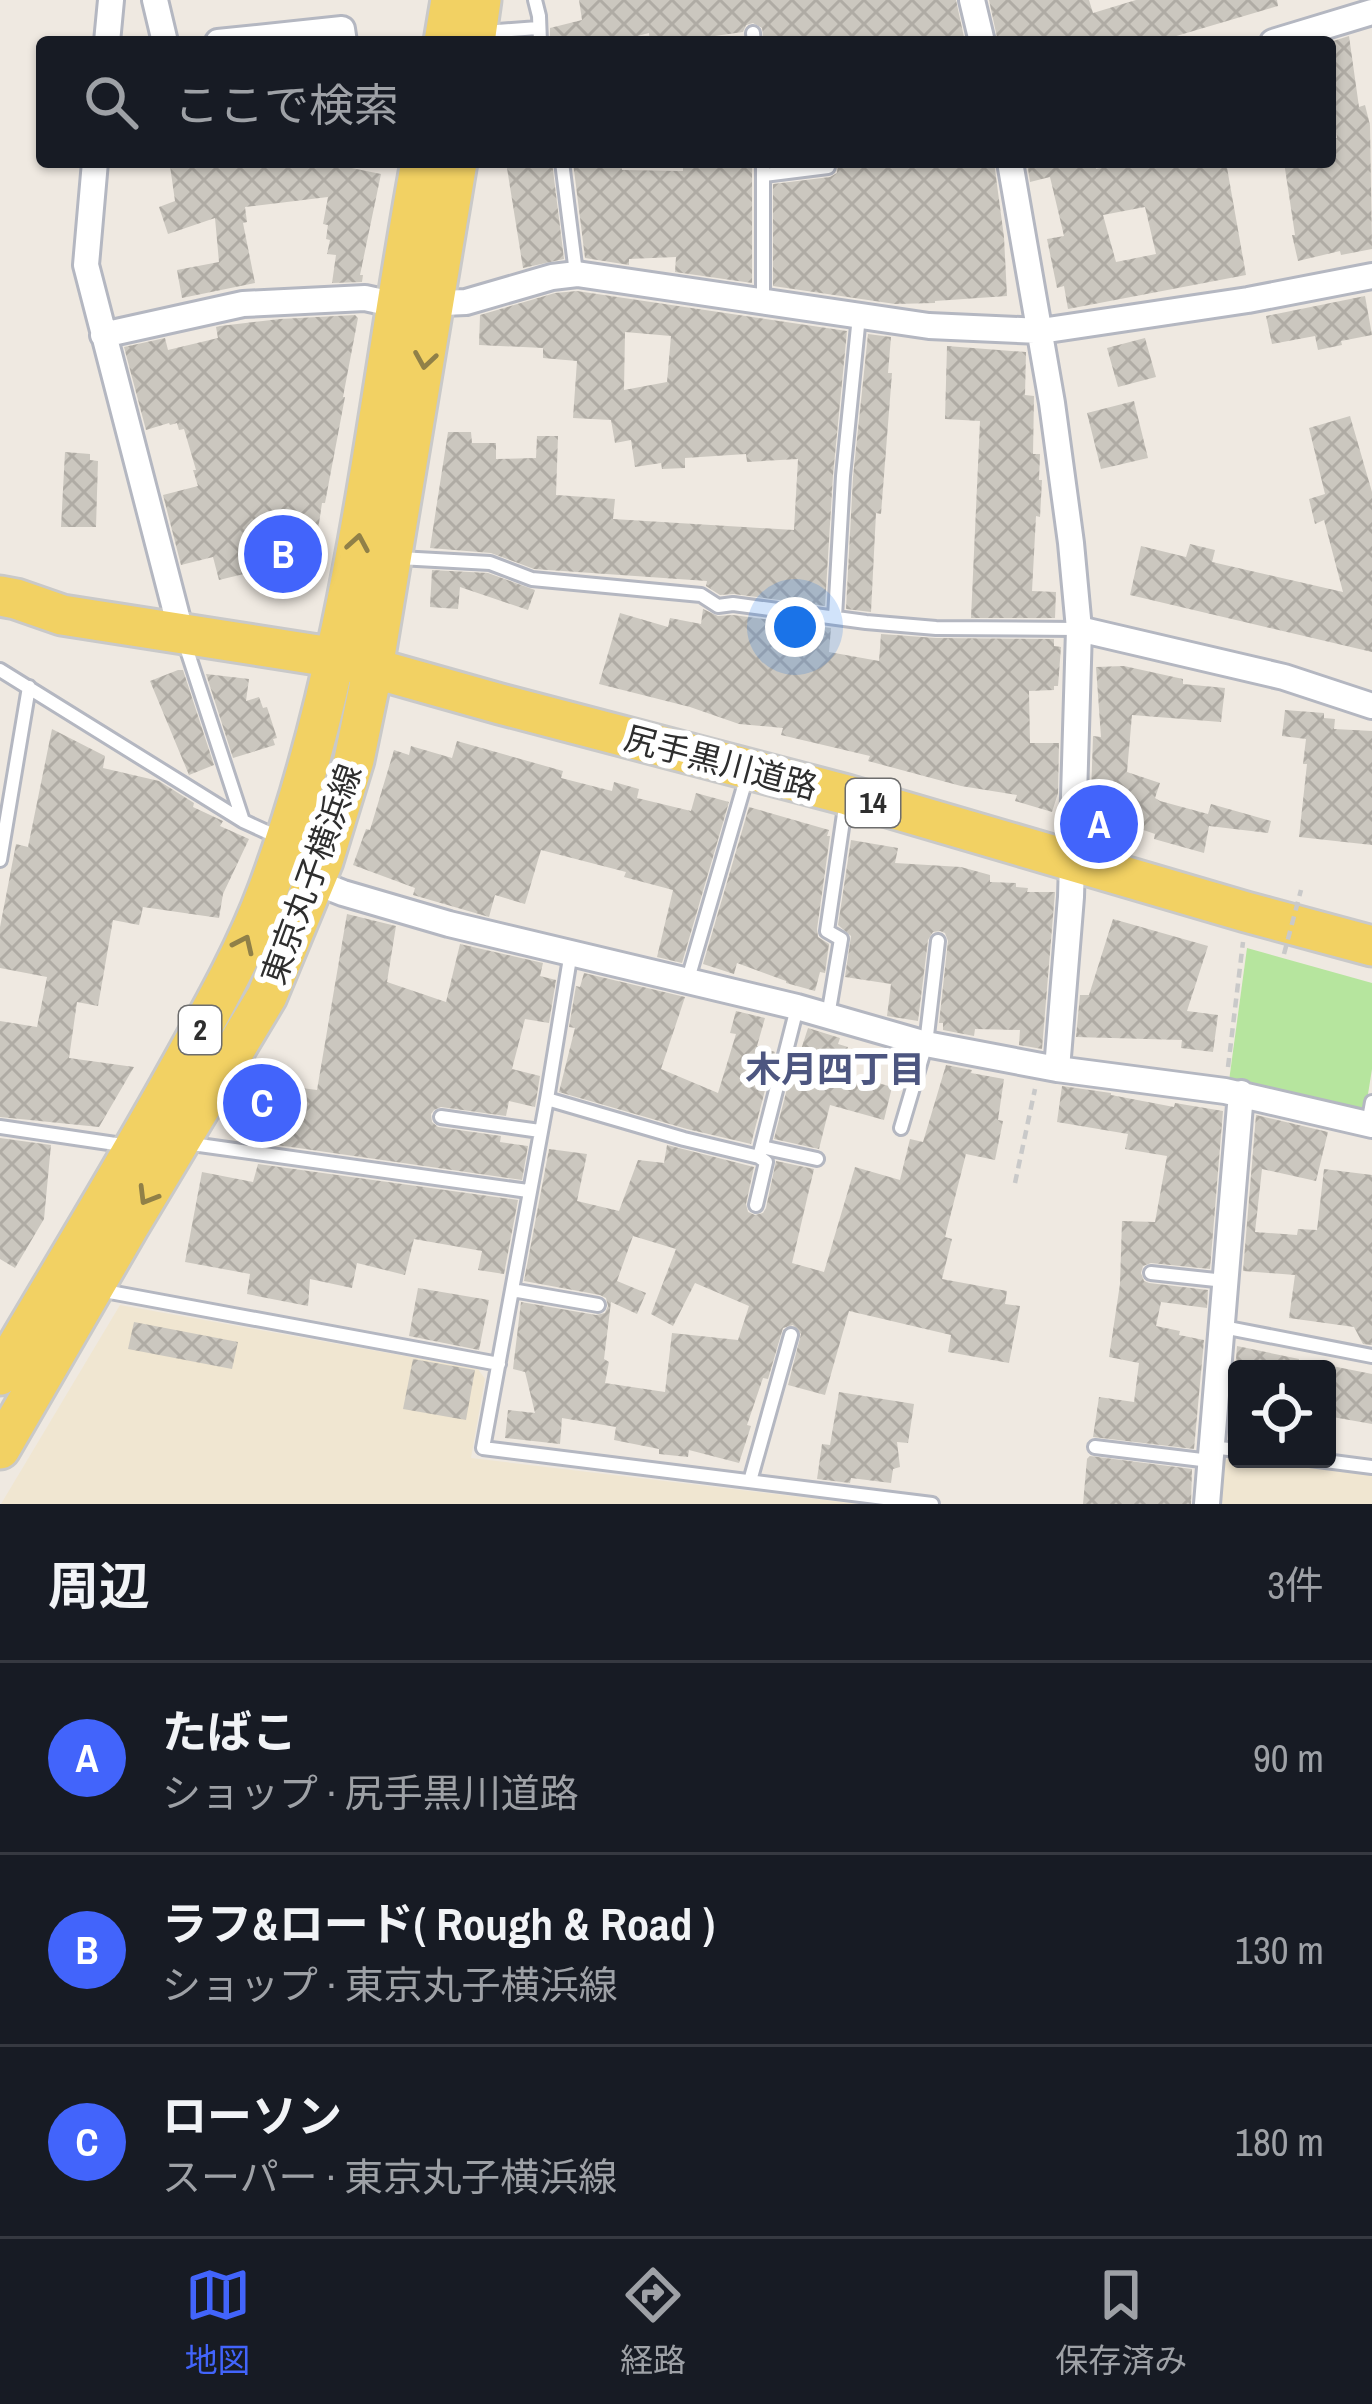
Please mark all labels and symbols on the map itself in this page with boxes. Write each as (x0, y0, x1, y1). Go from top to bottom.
one-way arrow (413, 351, 439, 370)
pin: B (244, 509, 322, 599)
one-way arrow (344, 533, 369, 553)
your location (765, 597, 825, 657)
street label: 尻手黒川道路 (620, 715, 822, 809)
street label: 東京丸子横浜線 (251, 758, 371, 990)
road number: 14 (846, 779, 900, 827)
pin: A (1060, 779, 1138, 869)
one-way arrow (230, 935, 253, 956)
road number: 2 (179, 1006, 221, 1054)
district label: 木月四丁目 (745, 1045, 925, 1093)
pin: C (223, 1058, 301, 1148)
one-way arrow (139, 1183, 161, 1205)

